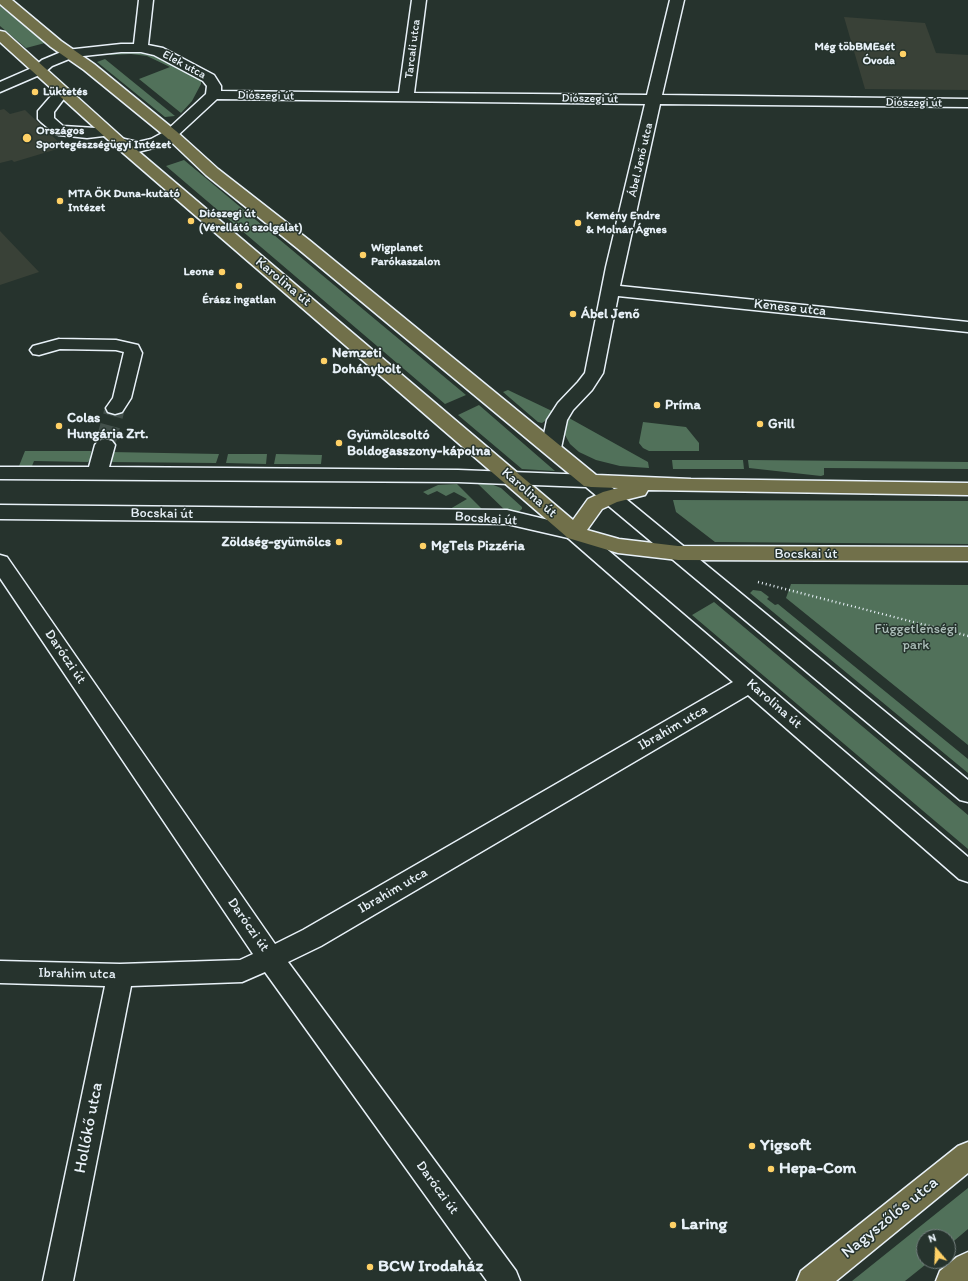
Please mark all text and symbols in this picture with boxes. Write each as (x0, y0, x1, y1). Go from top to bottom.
street label: Tarcali utca (402, 19, 424, 79)
place label: Még töbBMEsét Óvoda (814, 40, 895, 68)
street label: Elek utca (160, 48, 208, 82)
marker: Még töbBMEsét Óvoda (898, 49, 908, 59)
place label: Lüktetés (43, 85, 88, 99)
marker: Lüktetés (30, 87, 40, 97)
street label: Diószegi út (238, 88, 294, 104)
street label: Diószegi út (562, 91, 618, 107)
street label: Diószegi út (886, 95, 942, 111)
street label: Ábel Jenő utca (625, 122, 657, 198)
place label: Országos Sportegészségügyi Intézet (36, 124, 171, 152)
marker: Országos Sportegészségügyi Intézet (21, 132, 33, 144)
place label: MTA ÖK Duna-kutató Intézet (68, 187, 180, 215)
marker: MTA ÖK Duna-kutató Intézet (55, 196, 65, 206)
place label: Diószegi út (Vérellátó szolgálat) (199, 207, 303, 235)
place label: Kemény Endre & Molnár Ágnes (586, 209, 667, 237)
marker: Diószegi út (Vérellátó szolgálat) (186, 216, 196, 226)
marker: Kemény Endre & Molnár Ágnes (573, 218, 583, 228)
place label: Wigplanet Parókaszalon (371, 241, 440, 269)
marker: Wigplanet Parókaszalon (358, 250, 368, 260)
street label: Karolina út (252, 254, 314, 310)
place label: Leone (184, 265, 214, 279)
marker: Leone (217, 267, 227, 277)
marker: Érász ingatlan (234, 281, 244, 291)
place label: Érász ingatlan (202, 293, 276, 307)
street label: Kenese utca (753, 296, 827, 320)
place label: Ábel Jenő (581, 306, 640, 322)
marker: Ábel Jenő (568, 309, 578, 319)
place label: Nemzeti Dohánybolt (332, 345, 401, 378)
marker: Nemzeti Dohánybolt (319, 356, 329, 366)
place label: Príma (665, 397, 701, 413)
marker: Príma (652, 400, 662, 410)
place label: Colas Hungária Zrt. (67, 410, 149, 442)
place label: Grill (768, 416, 795, 432)
marker: Grill (755, 419, 765, 429)
marker: Colas Hungária Zrt. (54, 421, 64, 431)
place label: Gyümölcsoltó Boldogasszony-kápolna (347, 427, 490, 460)
marker: Gyümölcsoltó Boldogasszony-kápolna (334, 438, 344, 448)
street label: Karolina út (498, 464, 560, 522)
street label: Bocskai út (130, 505, 194, 523)
street label: Bocskai út (454, 508, 518, 530)
place label: Zöldség-gyümölcs (221, 534, 331, 550)
marker: Zöldség-gyümölcs (334, 537, 344, 547)
place label: MgTels Pizzéria (431, 538, 525, 554)
marker: MgTels Pizzéria (418, 541, 428, 551)
street label: Bocskai út (775, 546, 837, 562)
park label: Függetlenségi park (875, 621, 957, 654)
street label: Daróczi út (41, 627, 89, 687)
street label: Karolina út (743, 675, 805, 733)
street label: Ibrahim utca (635, 701, 711, 755)
street label: Ibrahim utca (355, 864, 431, 918)
street label: Daróczi út (223, 895, 273, 955)
street label: Ibrahim utca (38, 965, 116, 983)
street label: Hollókő utca (70, 1081, 108, 1175)
place label: Yigsoft (760, 1136, 811, 1156)
marker: Yigsoft (747, 1141, 757, 1151)
street label: Daróczi út (412, 1158, 462, 1218)
place label: Hepa-Com (779, 1159, 856, 1179)
marker: Hepa-Com (766, 1164, 776, 1174)
street label: Nagyszőlős utca (838, 1173, 942, 1263)
place label: Laring (681, 1215, 727, 1235)
marker: Laring (668, 1220, 678, 1230)
north arrow (916, 1229, 956, 1269)
place label: BCW Irodaház (378, 1257, 483, 1277)
marker: BCW Irodaház (365, 1262, 375, 1272)

